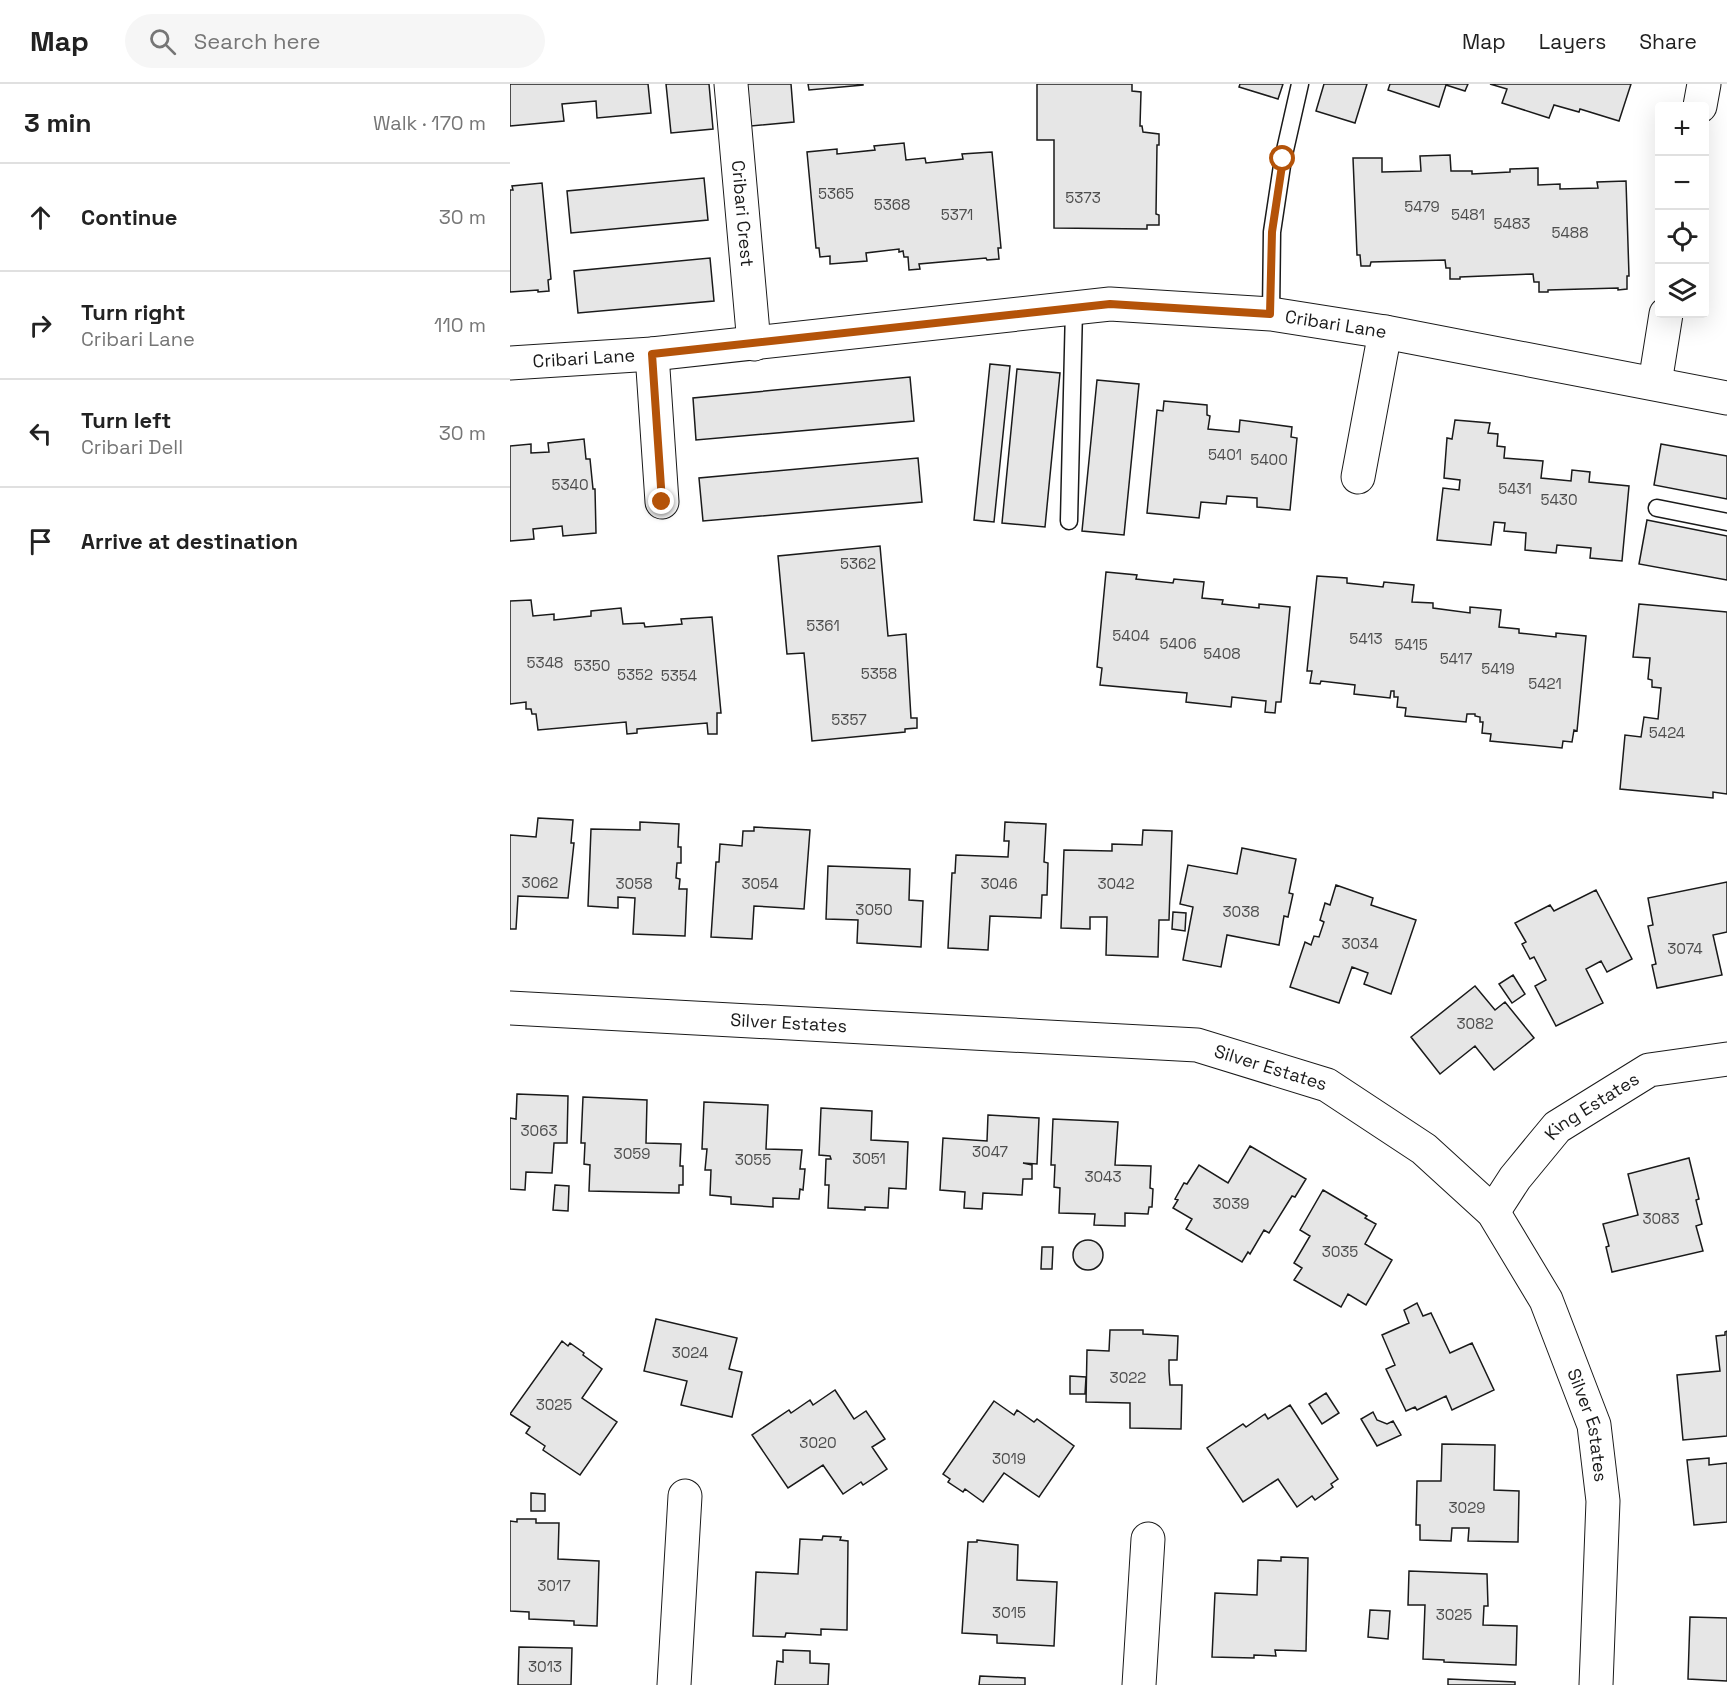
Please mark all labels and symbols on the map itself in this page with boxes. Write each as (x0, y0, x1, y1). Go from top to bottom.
route start (1269, 145, 1295, 171)
street label: Cribari Crest (727, 159, 759, 268)
house number: 5365 (818, 184, 854, 203)
house number: 5373 (1065, 188, 1101, 207)
house number: 5368 (874, 195, 910, 214)
house number: 5479 (1404, 197, 1440, 216)
house number: 5371 (941, 205, 973, 224)
house number: 5481 (1451, 205, 1485, 224)
house number: 5483 (1494, 214, 1530, 233)
house number: 5488 (1551, 223, 1589, 242)
street label: Cribari Lane (1284, 304, 1388, 343)
street label: Cribari Lane (532, 343, 636, 373)
house number: 5401 (1208, 445, 1242, 464)
house number: 5400 (1250, 450, 1288, 469)
house number: 5340 (551, 475, 589, 494)
house number: 5431 (1498, 479, 1532, 498)
route end (648, 488, 674, 514)
house number: 5430 (1540, 490, 1578, 509)
house number: 5362 (840, 554, 876, 573)
house number: 5361 (806, 616, 840, 635)
house number: 5404 (1112, 626, 1150, 645)
house number: 5413 (1349, 629, 1383, 648)
house number: 5406 (1159, 634, 1197, 653)
house number: 5415 (1394, 635, 1428, 654)
house number: 5408 (1203, 644, 1241, 663)
house number: 5417 (1440, 649, 1472, 668)
house number: 5348 (527, 653, 563, 672)
house number: 5350 (574, 656, 610, 675)
house number: 5419 (1481, 659, 1515, 678)
house number: 5358 (861, 664, 897, 683)
house number: 5352 (617, 665, 653, 684)
house number: 5354 (661, 666, 697, 685)
house number: 5421 (1528, 674, 1562, 693)
house number: 5357 (831, 710, 867, 729)
house number: 5424 (1649, 723, 1685, 742)
house number: 3062 (522, 873, 558, 892)
house number: 3058 (615, 874, 653, 893)
house number: 3054 (741, 874, 779, 893)
house number: 3046 (980, 874, 1018, 893)
house number: 3042 (1097, 874, 1135, 893)
house number: 3050 (855, 900, 893, 919)
house number: 3038 (1222, 902, 1260, 921)
house number: 3034 (1341, 934, 1379, 953)
house number: 3074 (1667, 939, 1703, 958)
street label: Silver Estates (730, 1008, 848, 1037)
house number: 3082 (1456, 1014, 1494, 1033)
street label: Silver Estates (1212, 1039, 1330, 1095)
street label: King Estates (1539, 1067, 1643, 1145)
house number: 3063 (521, 1121, 557, 1140)
house number: 3047 (972, 1142, 1008, 1161)
house number: 3059 (614, 1144, 650, 1163)
house number: 3051 (852, 1149, 886, 1168)
house number: 3055 (735, 1150, 771, 1169)
house number: 3043 (1084, 1167, 1122, 1186)
house number: 3039 (1213, 1194, 1249, 1213)
house number: 3083 (1642, 1209, 1680, 1228)
house number: 3035 (1322, 1242, 1358, 1261)
house number: 3024 (672, 1343, 708, 1362)
street label: Silver Estates (1562, 1365, 1613, 1483)
house number: 3022 (1110, 1368, 1146, 1387)
house number: 3025 (536, 1395, 572, 1414)
house number: 3020 (799, 1433, 837, 1452)
house number: 3019 (992, 1449, 1026, 1468)
house number: 3029 (1449, 1498, 1485, 1517)
house number: 3017 (537, 1576, 571, 1595)
house number: 3015 (992, 1603, 1026, 1622)
house number: 3025 (1436, 1605, 1472, 1624)
house number: 3013 (528, 1657, 562, 1676)

